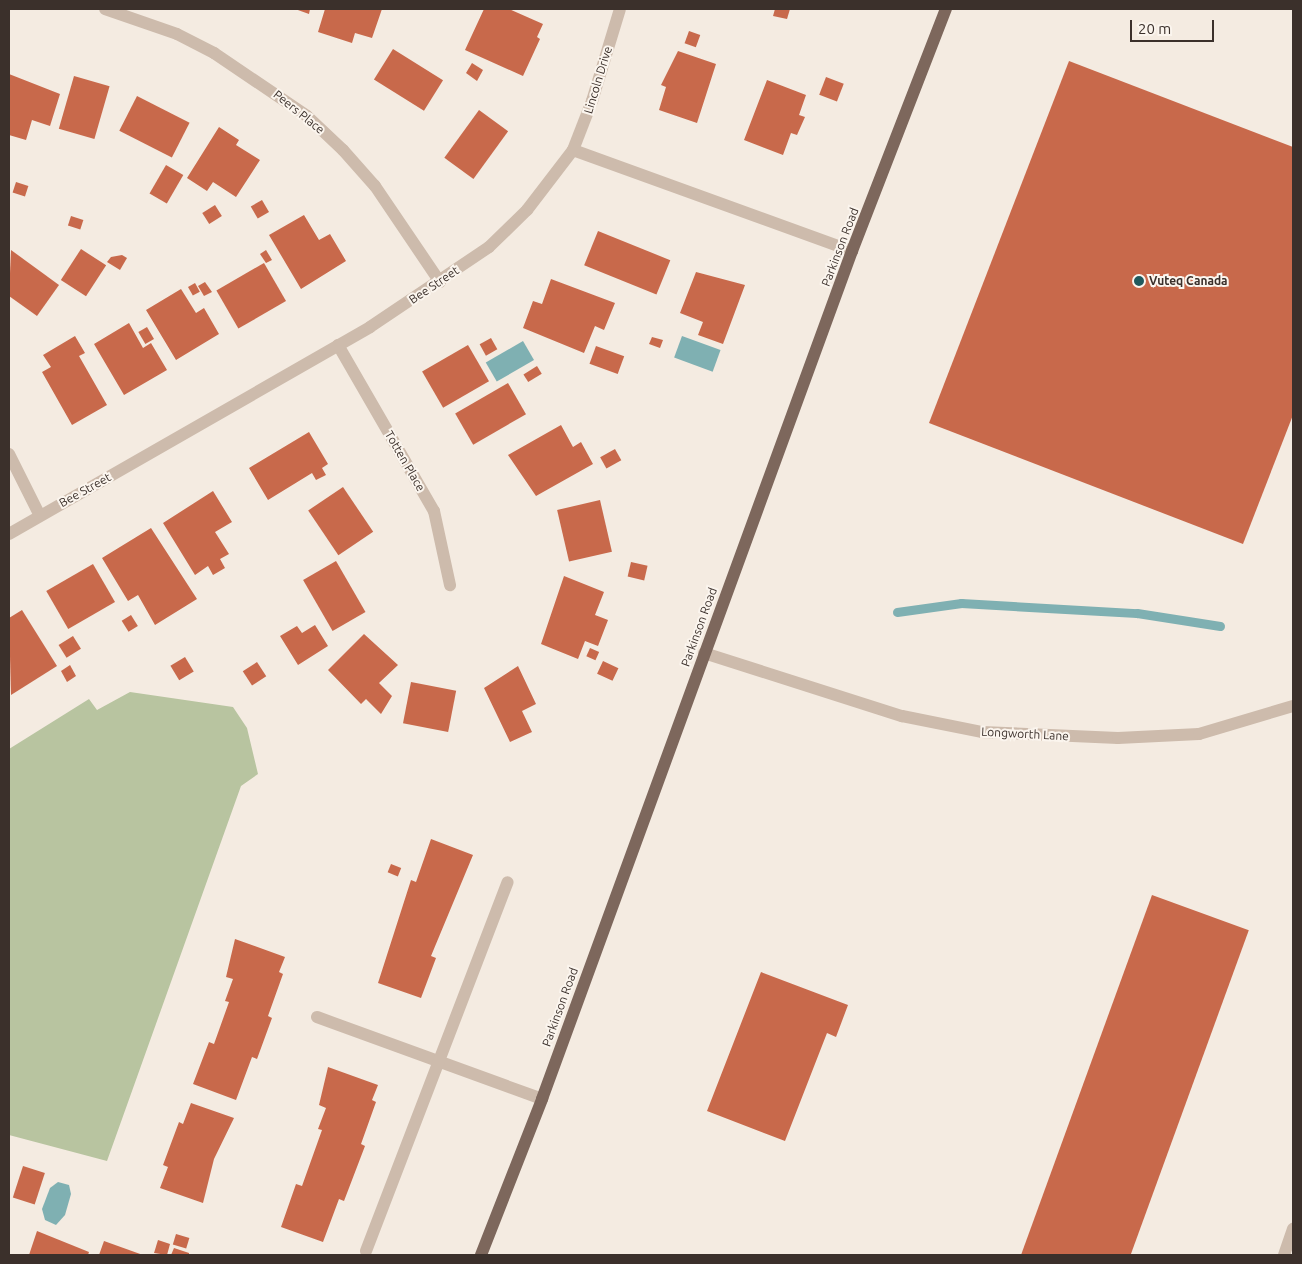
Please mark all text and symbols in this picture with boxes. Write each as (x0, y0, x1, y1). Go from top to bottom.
scale bar (1132, 10, 1216, 42)
text: 20 m (1138, 20, 1171, 37)
street label: Lincoln Drive (581, 45, 615, 115)
street label: Peers Place (271, 87, 327, 137)
street label: Parkinson Road (818, 206, 862, 288)
street label: Bee Street (406, 263, 462, 307)
place label: Vuteq Canada (1149, 274, 1228, 288)
marker: Vuteq Canada (1133, 275, 1145, 287)
street label: Totten Place (382, 428, 428, 494)
street label: Bee Street (57, 470, 113, 510)
street label: Parkinson Road (678, 585, 720, 669)
street label: Longworth Lane (981, 725, 1069, 743)
street label: Parkinson Road (539, 965, 581, 1049)

